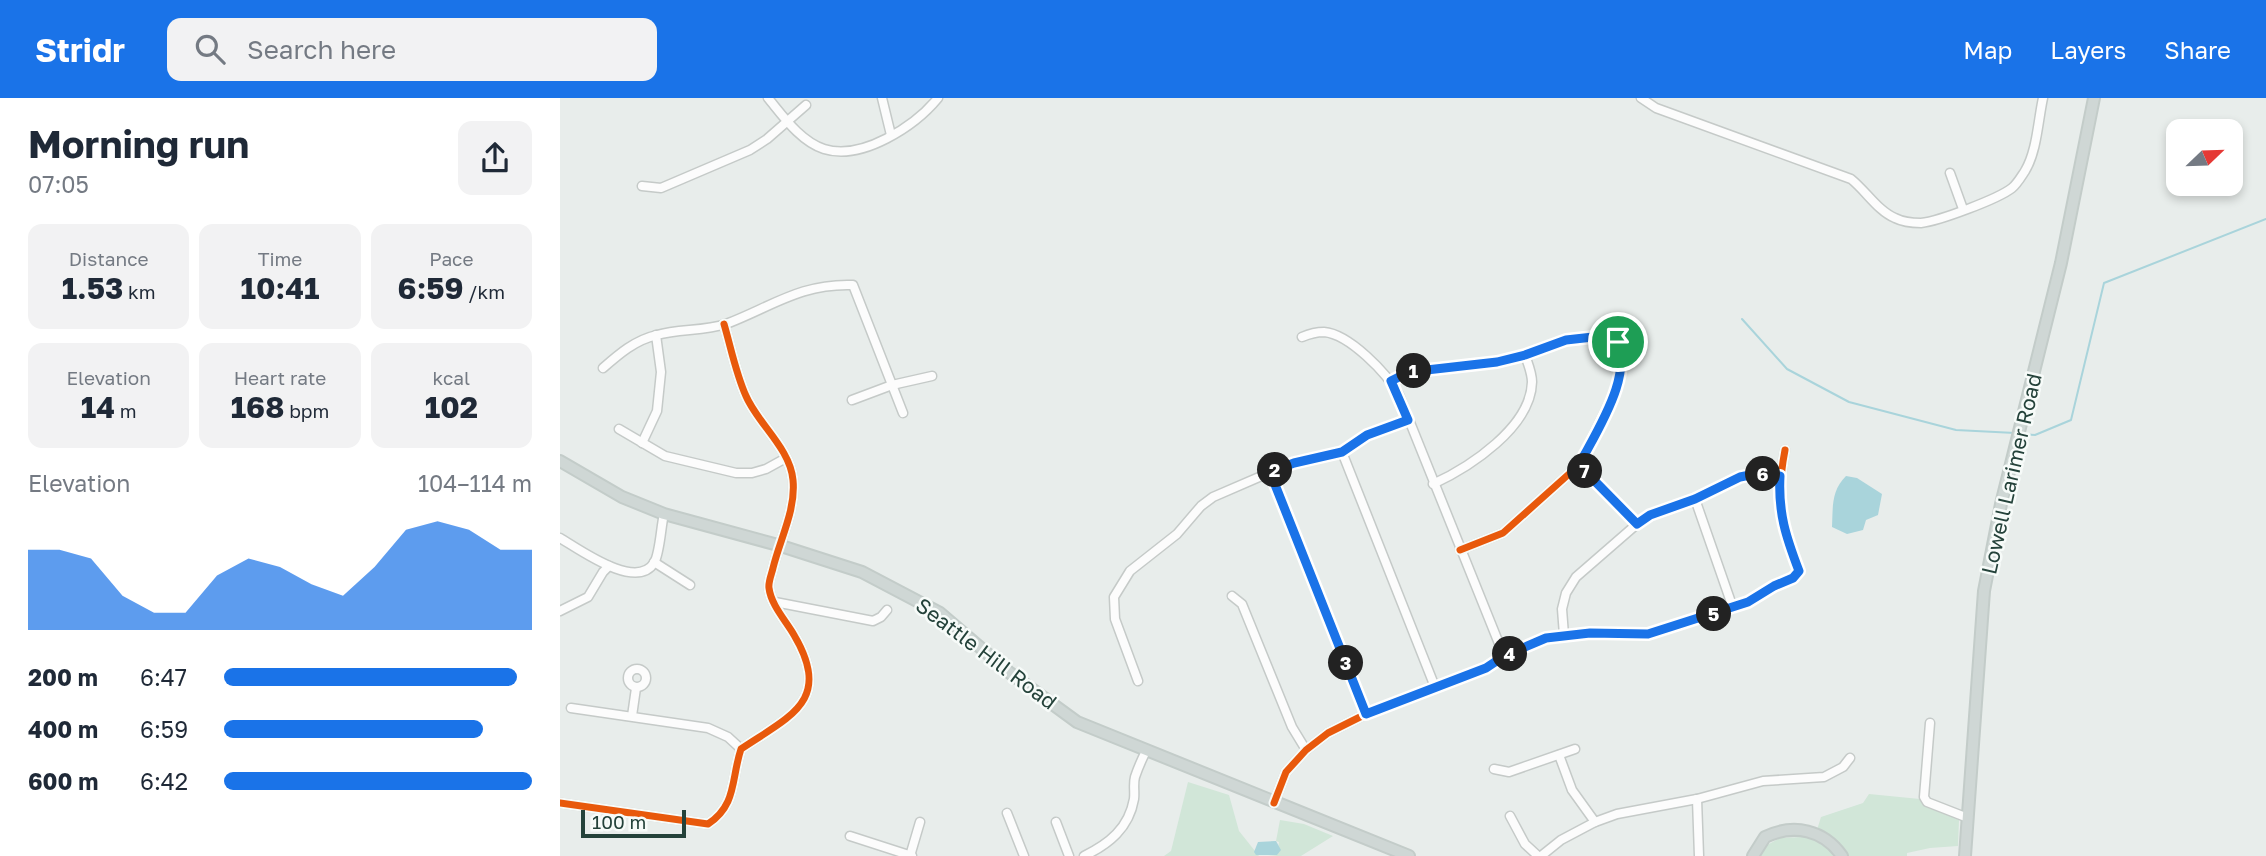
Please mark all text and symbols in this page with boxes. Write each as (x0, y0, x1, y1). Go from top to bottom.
search box (167, 18, 657, 81)
text: Stridr (35, 30, 125, 69)
icon: search (191, 30, 229, 68)
text: Search here (247, 34, 396, 65)
text: Map (1963, 35, 2012, 64)
text: Layers (2050, 35, 2126, 64)
text: Share (2164, 35, 2231, 64)
north arrow (2166, 119, 2244, 196)
map controls (2166, 119, 2243, 196)
text: Morning run (28, 121, 249, 166)
button: share (458, 121, 532, 195)
text: 07:05 (28, 170, 89, 198)
text: Distance (69, 247, 149, 270)
text: Time (258, 247, 302, 270)
text: Pace (429, 247, 474, 270)
text: 1.53 (62, 270, 123, 306)
text: 10:41 (241, 270, 319, 306)
text: 6:59 (398, 270, 464, 306)
text: km (123, 280, 156, 303)
text: /km (464, 280, 505, 303)
pin (1588, 312, 1648, 372)
icon: arrive (1599, 323, 1637, 361)
pin: 1 (1396, 354, 1432, 388)
text: 1 (1409, 359, 1418, 382)
text: Elevation (66, 366, 151, 389)
text: Heart rate (234, 366, 326, 389)
text: kcal (433, 366, 470, 389)
street label: Lowell Larimer Road (1975, 371, 2047, 577)
text: 14 (81, 389, 115, 425)
text: 168 (231, 389, 284, 425)
text: 102 (425, 389, 478, 425)
text: m (115, 399, 137, 422)
text: bpm (284, 399, 329, 422)
pin: 2 (1258, 452, 1292, 488)
pin: 7 (1567, 454, 1602, 488)
pin: 6 (1746, 456, 1780, 492)
text: 2 (1269, 458, 1280, 481)
text: 7 (1579, 459, 1590, 482)
text: 6 (1756, 462, 1769, 485)
text: Elevation (28, 469, 130, 497)
text: 104–114 m (418, 469, 532, 497)
street label: Seattle Hill Road (911, 592, 1062, 715)
pin: 5 (1696, 596, 1732, 632)
text: 5 (1708, 602, 1719, 625)
pin: 4 (1492, 636, 1528, 672)
text: 4 (1504, 642, 1515, 665)
pin: 3 (1328, 646, 1364, 680)
text: 3 (1340, 651, 1351, 674)
text: 200 m (28, 663, 98, 691)
text: 6:47 (140, 663, 187, 691)
text: 400 m (28, 715, 98, 743)
text: 6:59 (140, 715, 188, 743)
text: 600 m (28, 767, 98, 795)
text: 6:42 (140, 767, 188, 795)
scale bar (581, 807, 686, 839)
text: 100 m (592, 810, 646, 833)

